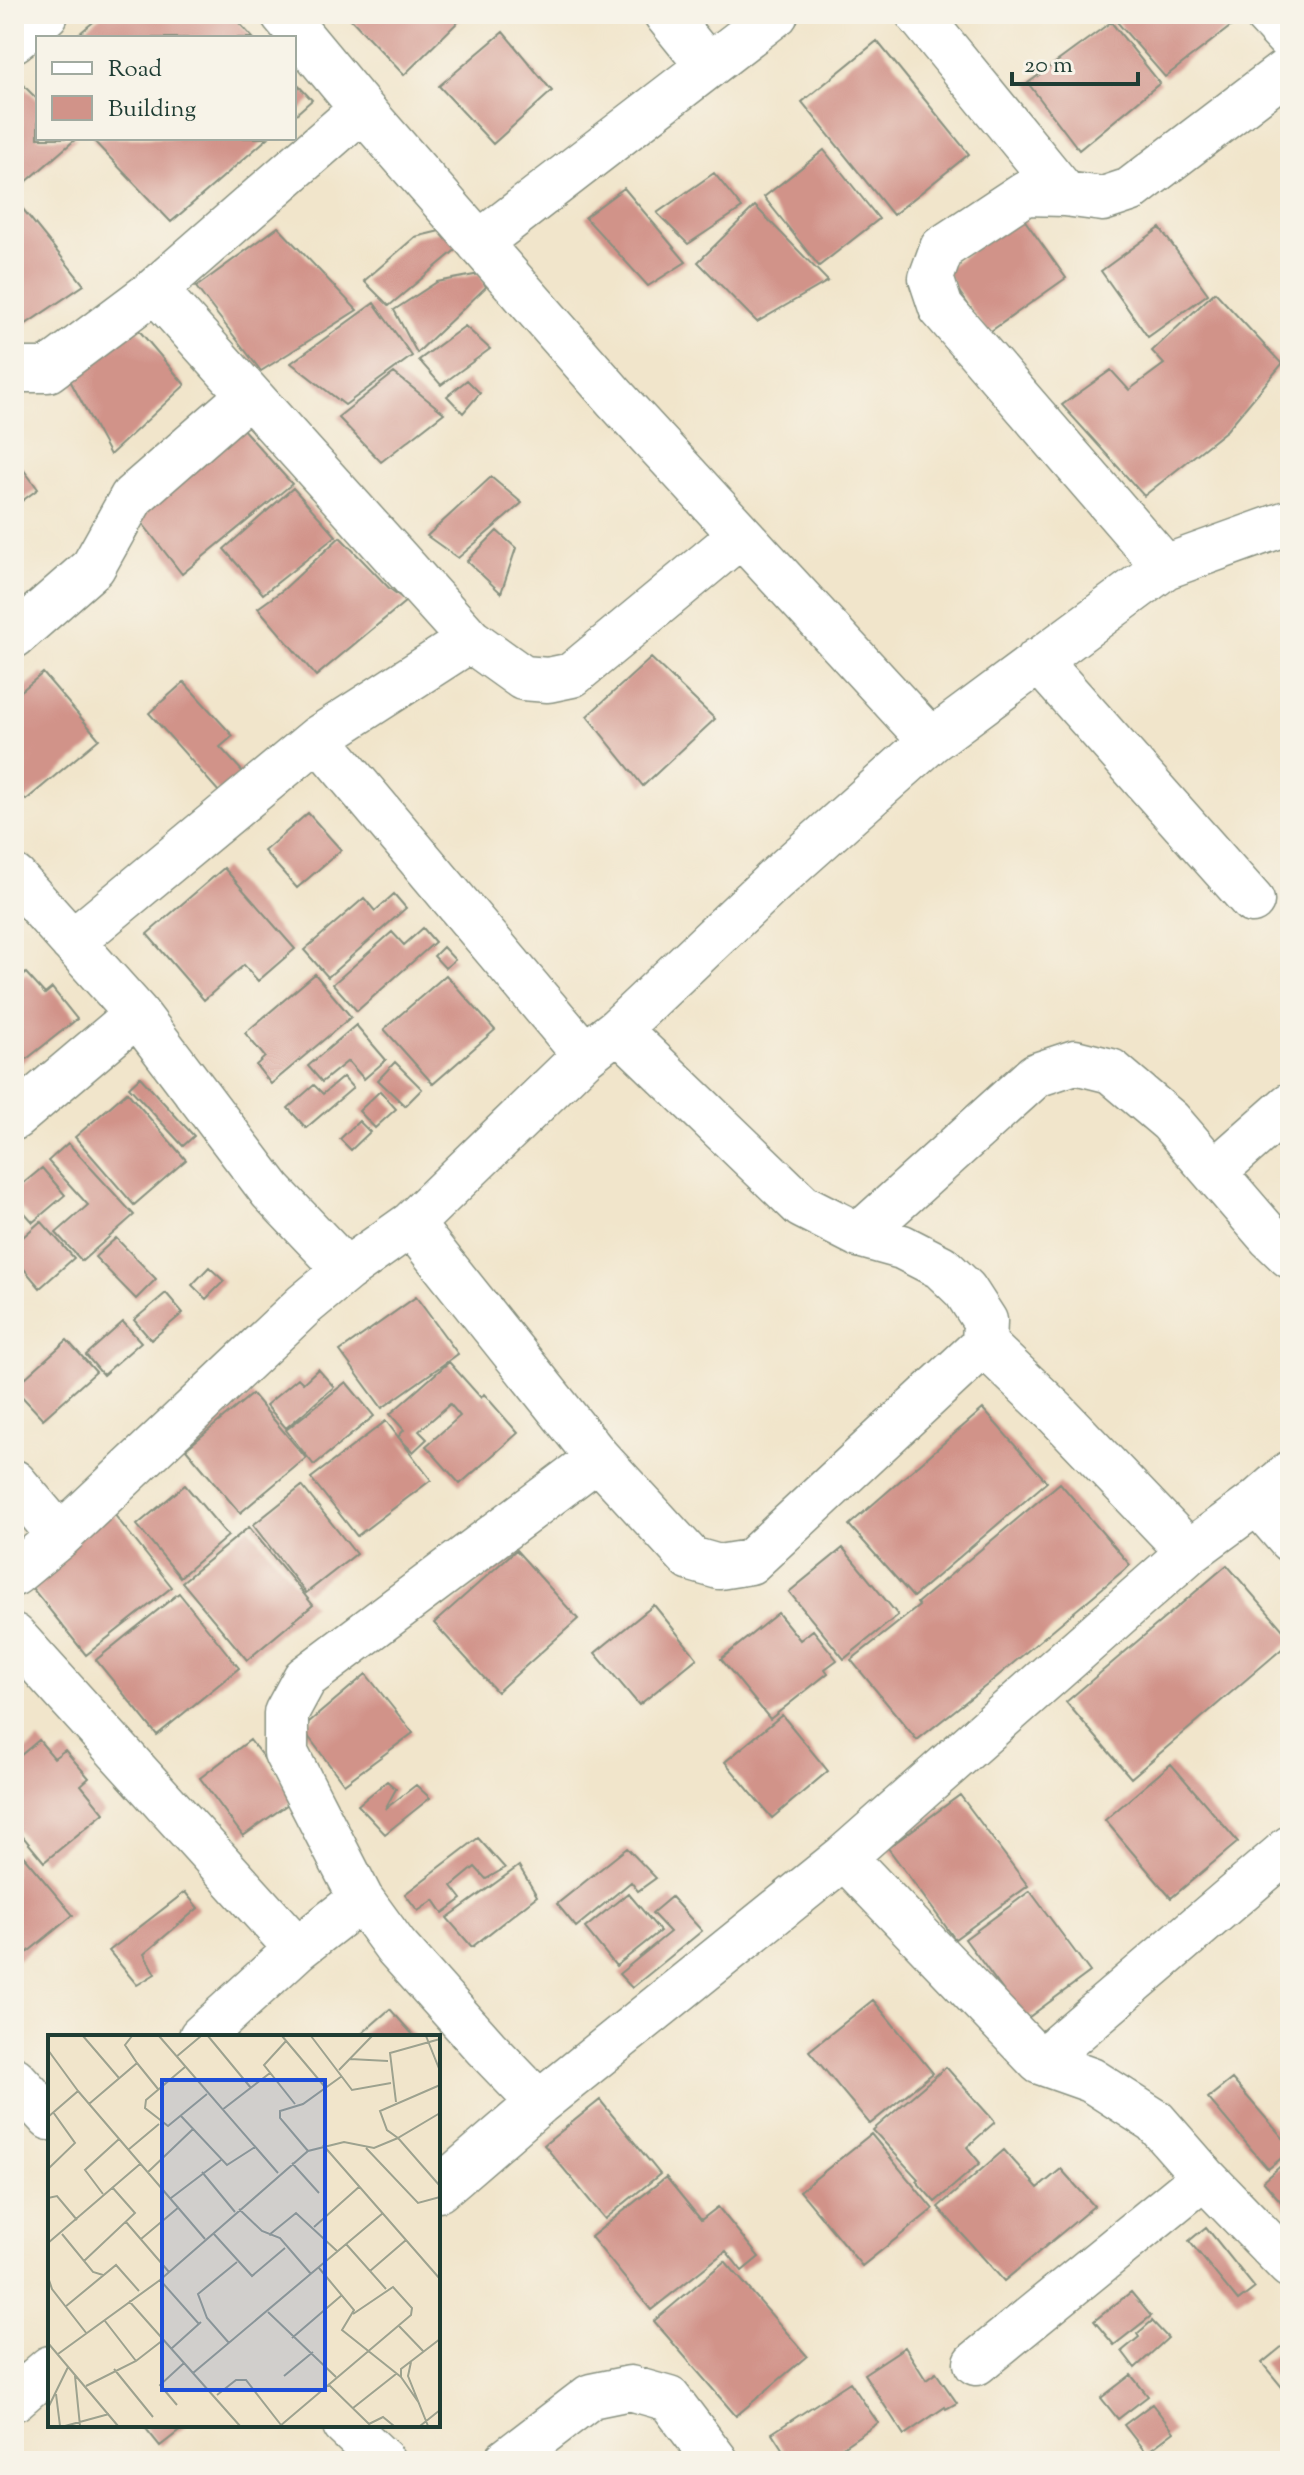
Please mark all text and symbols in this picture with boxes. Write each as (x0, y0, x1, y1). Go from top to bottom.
legend (36, 36, 296, 140)
scale bar (1012, 36, 1138, 86)
text: 20 m (1024, 49, 1073, 83)
text: Road (108, 53, 162, 87)
text: Building (108, 93, 197, 127)
inset map (48, 2035, 440, 2427)

